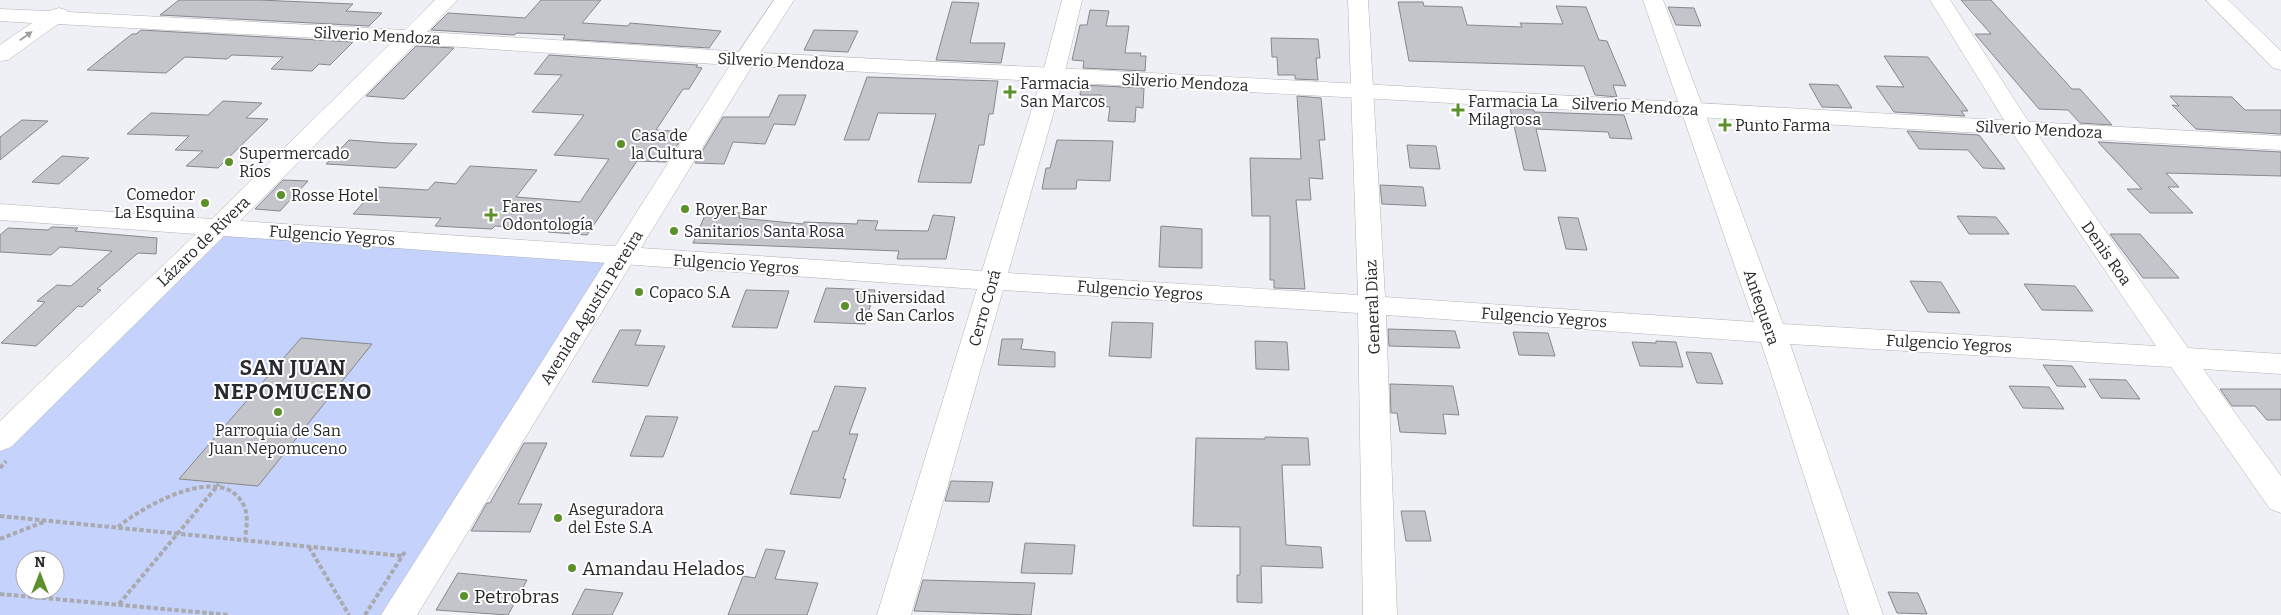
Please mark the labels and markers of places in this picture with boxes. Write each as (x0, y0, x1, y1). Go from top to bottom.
place label: Farmacia San Marcos (1020, 74, 1106, 111)
marker: Farmacia San Marcos (1004, 86, 1016, 98)
place label: Farmacia La Milagrosa (1468, 92, 1558, 129)
marker: Farmacia La Milagrosa (1452, 104, 1464, 116)
place label: Punto Farma (1735, 116, 1831, 135)
marker: Punto Farma (1719, 119, 1731, 131)
place label: Casa de la Cultura (631, 126, 703, 163)
marker: Casa de la Cultura (615, 138, 627, 150)
place label: Supermercado Ríos (239, 144, 349, 181)
marker: Supermercado Ríos (223, 156, 235, 168)
place label: Comedor La Esquina (114, 185, 195, 222)
place label: Rosse Hotel (291, 186, 379, 205)
marker: Rosse Hotel (275, 189, 287, 201)
marker: Comedor La Esquina (199, 197, 211, 209)
place label: Fares Odontología (502, 197, 594, 234)
place label: Royer Bar (695, 200, 767, 219)
marker: Royer Bar (679, 203, 691, 215)
marker: Fares Odontología (484, 208, 498, 222)
place label: Sanitarios Santa Rosa (684, 222, 845, 241)
marker: Sanitarios Santa Rosa (668, 225, 680, 237)
place label: Copaco S.A (649, 283, 731, 302)
marker: Copaco S.A (633, 286, 645, 298)
place label: Universidad de San Carlos (855, 288, 955, 325)
marker: Universidad de San Carlos (839, 300, 851, 312)
marker: Parroquia de San Juan Nepomuceno (272, 406, 284, 418)
place label: Parroquia de San Juan Nepomuceno (208, 421, 347, 458)
place label: Aseguradora del Este S.A (568, 500, 664, 537)
marker: Aseguradora del Este S.A (552, 512, 564, 524)
place label: Amandau Helados (582, 557, 745, 580)
marker: Amandau Helados (566, 562, 578, 574)
place label: Petrobras (474, 585, 559, 608)
marker: Petrobras (458, 590, 470, 602)

